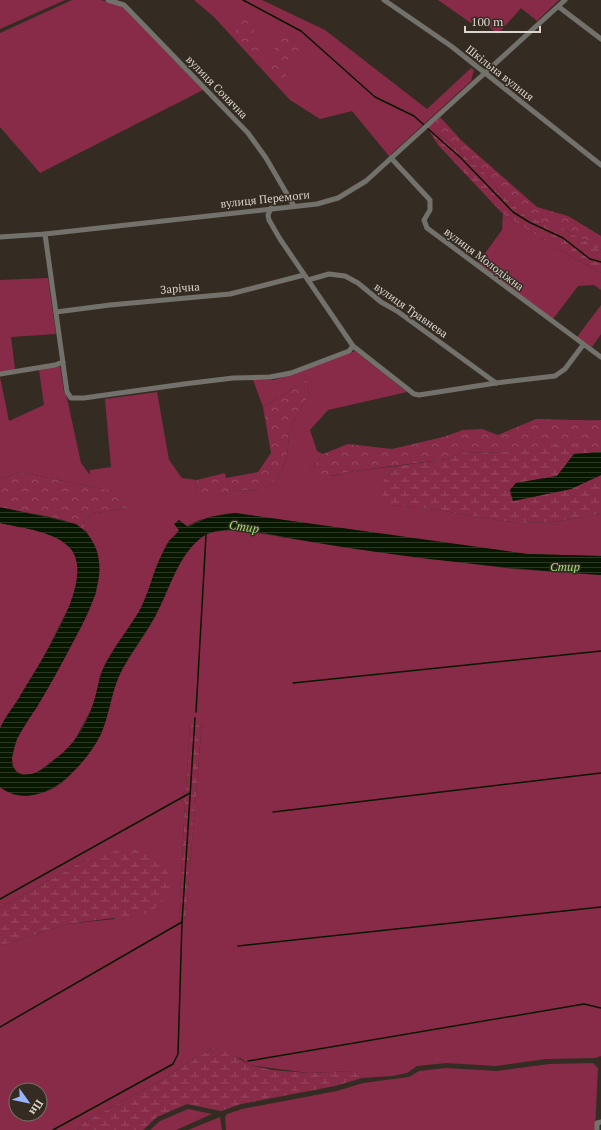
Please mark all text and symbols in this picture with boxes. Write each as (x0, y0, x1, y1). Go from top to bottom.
scale bar (465, 8, 540, 34)
text: 100 m (471, 14, 504, 29)
street label: Шкільна вулиця (463, 42, 537, 104)
street label: вулиця Сонячна (183, 52, 251, 122)
street label: вулиця Перемоги (220, 187, 311, 211)
street label: вулиця Молодіжна (441, 225, 527, 294)
street label: Зарічна (160, 279, 201, 297)
street label: вулиця Травнева (371, 279, 451, 341)
water label: Стир (228, 517, 261, 536)
water label: Стир (550, 559, 581, 574)
north arrow (8, 1082, 48, 1122)
text: Пн (26, 1097, 47, 1118)

